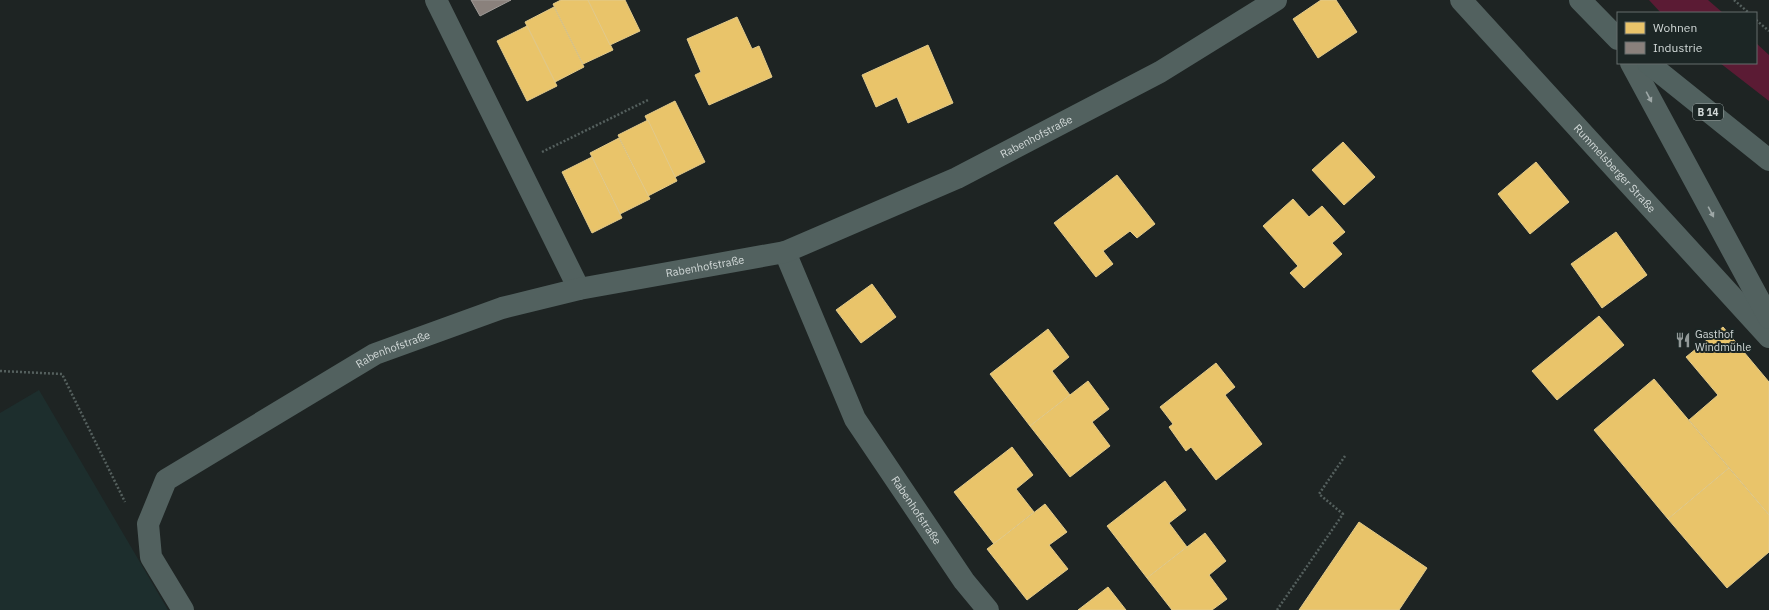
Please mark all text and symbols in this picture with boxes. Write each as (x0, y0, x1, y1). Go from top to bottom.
legend (1617, 12, 1757, 64)
text: Wohnen (1653, 20, 1697, 35)
text: Industrie (1653, 40, 1703, 55)
one-way arrow (1646, 91, 1653, 103)
road number: B 14 (1693, 104, 1723, 120)
street label: Rabenhofstraße (998, 112, 1075, 161)
street label: Rummelsberger Straße (1571, 121, 1659, 215)
one-way arrow (1708, 206, 1715, 217)
street label: Rabenhofstraße (665, 252, 745, 280)
place label: Gasthof Windmühle (1695, 327, 1751, 354)
street label: Rabenhofstraße (353, 328, 432, 371)
restaurant icon: Gasthof Windmühle (1674, 331, 1692, 349)
street label: Rabenhofstraße (888, 473, 944, 547)

